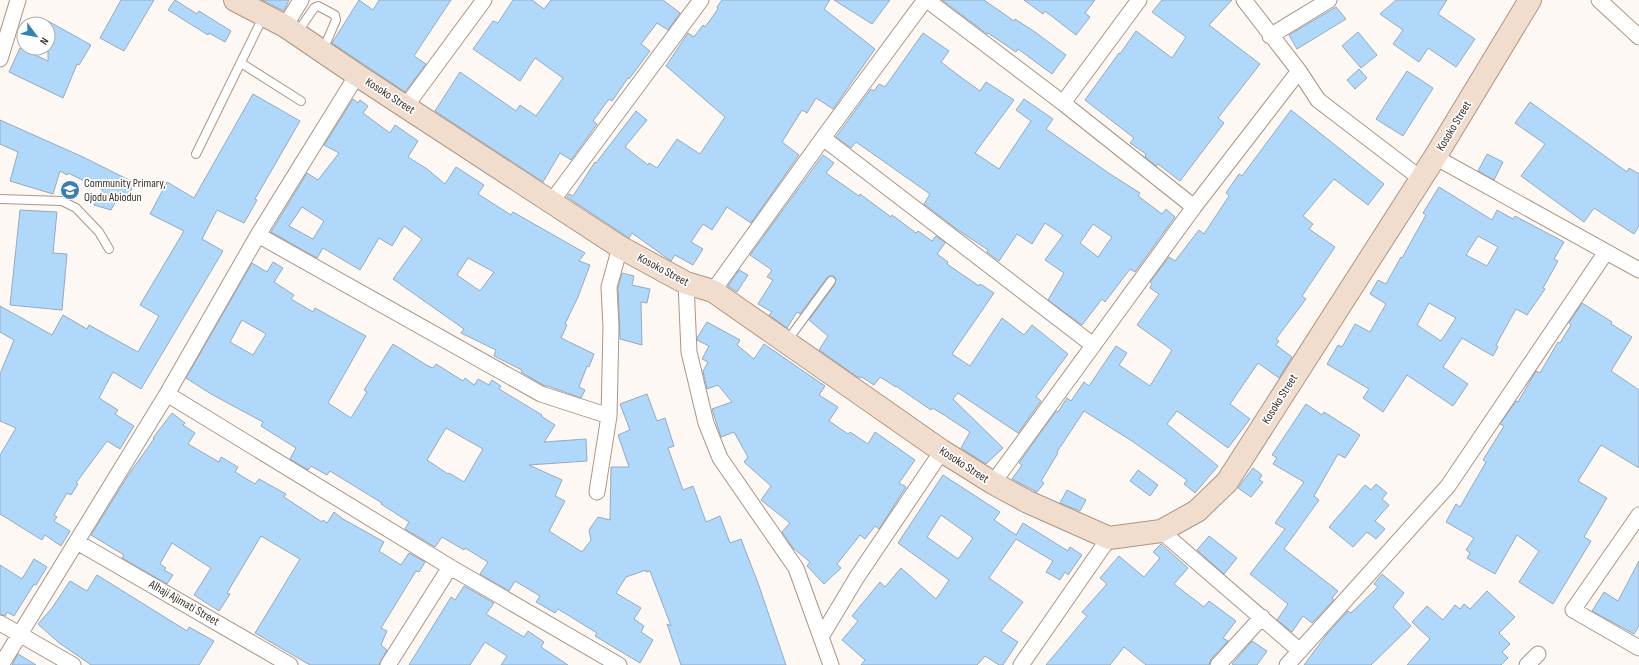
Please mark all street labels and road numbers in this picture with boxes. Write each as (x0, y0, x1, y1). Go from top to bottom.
street label: Kosoko Street (362, 74, 418, 118)
street label: Kosoko Street (1433, 98, 1475, 154)
street label: Kosoko Street (635, 250, 692, 290)
street label: Kosoko Street (1259, 371, 1301, 427)
street label: Kosoko Street (936, 443, 992, 487)
street label: Alhaji Ajimati Street (145, 576, 222, 629)

